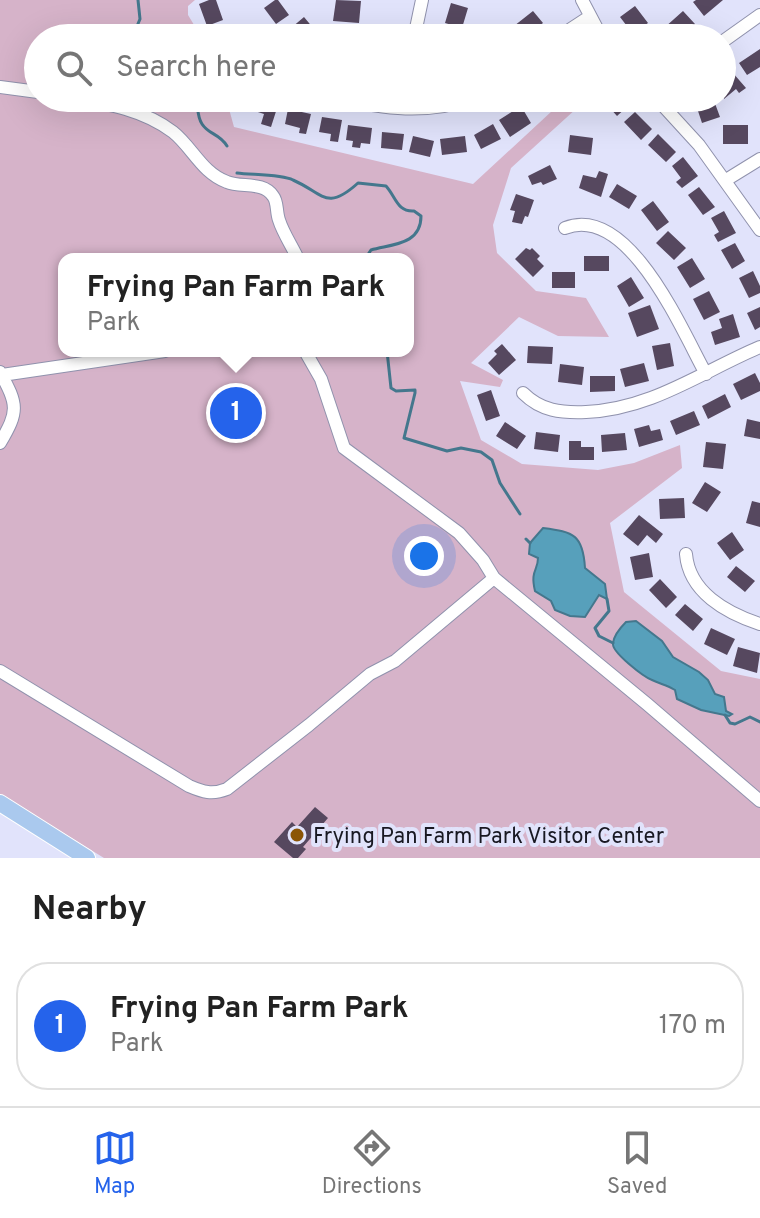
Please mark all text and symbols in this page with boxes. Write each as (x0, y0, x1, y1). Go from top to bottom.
search box (24, 24, 736, 112)
icon: search (52, 46, 96, 90)
text: Search here (116, 50, 276, 87)
popup (58, 253, 414, 357)
text: Frying Pan Farm Park (87, 270, 385, 307)
text: Park (87, 307, 140, 340)
pin: 1 (210, 383, 262, 443)
your location (404, 536, 444, 576)
place label: Frying Pan Farm Park Visitor Center (313, 824, 665, 851)
marker: Frying Pan Farm Park Visitor Center (288, 826, 306, 844)
text: Nearby (32, 889, 147, 932)
text: Frying Pan Farm Park (110, 991, 408, 1028)
text: 1 (55, 1010, 65, 1043)
text: 170 m (659, 1010, 726, 1043)
text: Park (110, 1028, 164, 1061)
tab: Map (93, 1126, 137, 1201)
tab: Directions (322, 1126, 422, 1201)
tab: Saved (607, 1126, 667, 1201)

